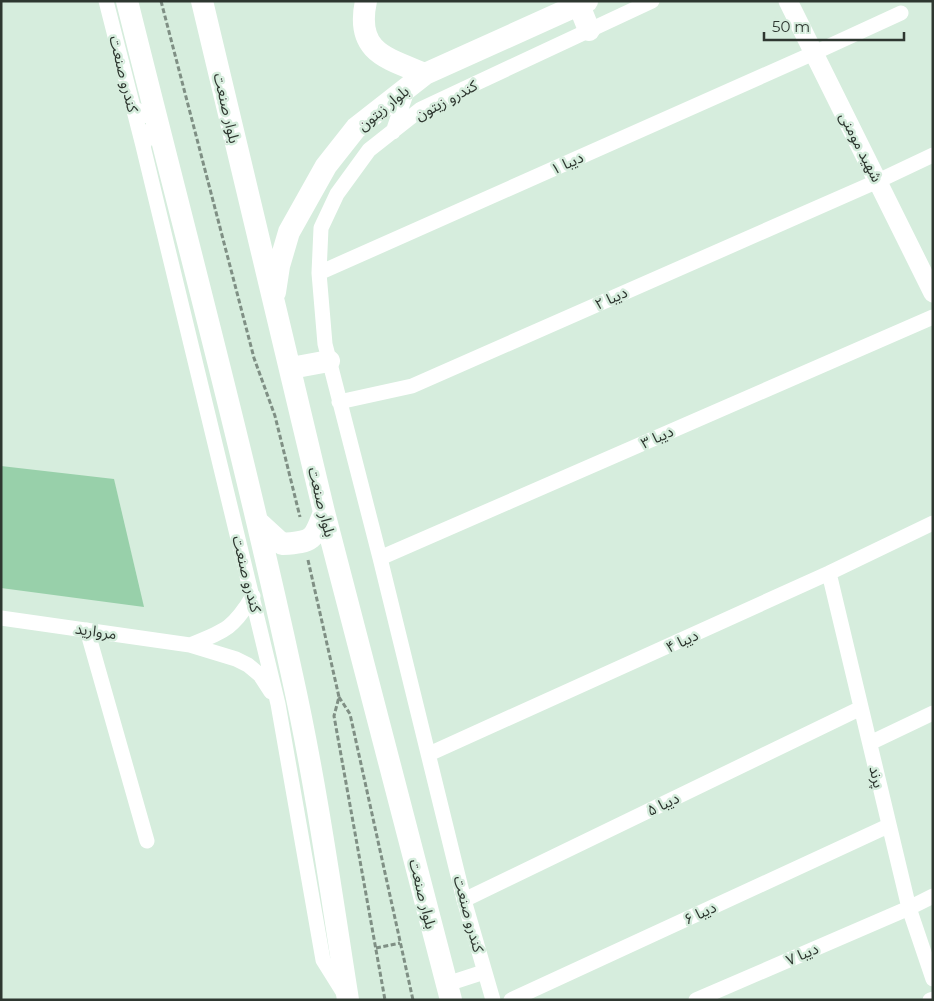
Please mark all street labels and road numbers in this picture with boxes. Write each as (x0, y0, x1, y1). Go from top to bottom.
street label: کندرو صنعت (105, 34, 143, 115)
street label: بلوار صنعت (210, 71, 244, 145)
street label: کندرو زیتون (412, 75, 481, 124)
street label: بلوار زیتون (353, 81, 413, 135)
street label: شهید مومنی (835, 109, 887, 185)
street label: دیبا ۱ (548, 147, 586, 179)
street label: دیبا ۲ (592, 282, 630, 314)
street label: دیبا ۳ (638, 421, 676, 453)
street label: بلوار صنعت (304, 465, 340, 539)
street label: کندرو صنعت (228, 534, 266, 615)
street label: مروارید (74, 619, 118, 643)
street label: دیبا ۴ (663, 625, 701, 657)
street label: پرند (864, 764, 889, 790)
street label: دیبا ۵ (644, 788, 682, 820)
street label: بلوار صنعت (405, 857, 441, 931)
street label: کندرو صنعت (450, 874, 489, 955)
street label: دیبا ۶ (681, 897, 719, 929)
street label: دیبا ۷ (783, 939, 821, 969)

